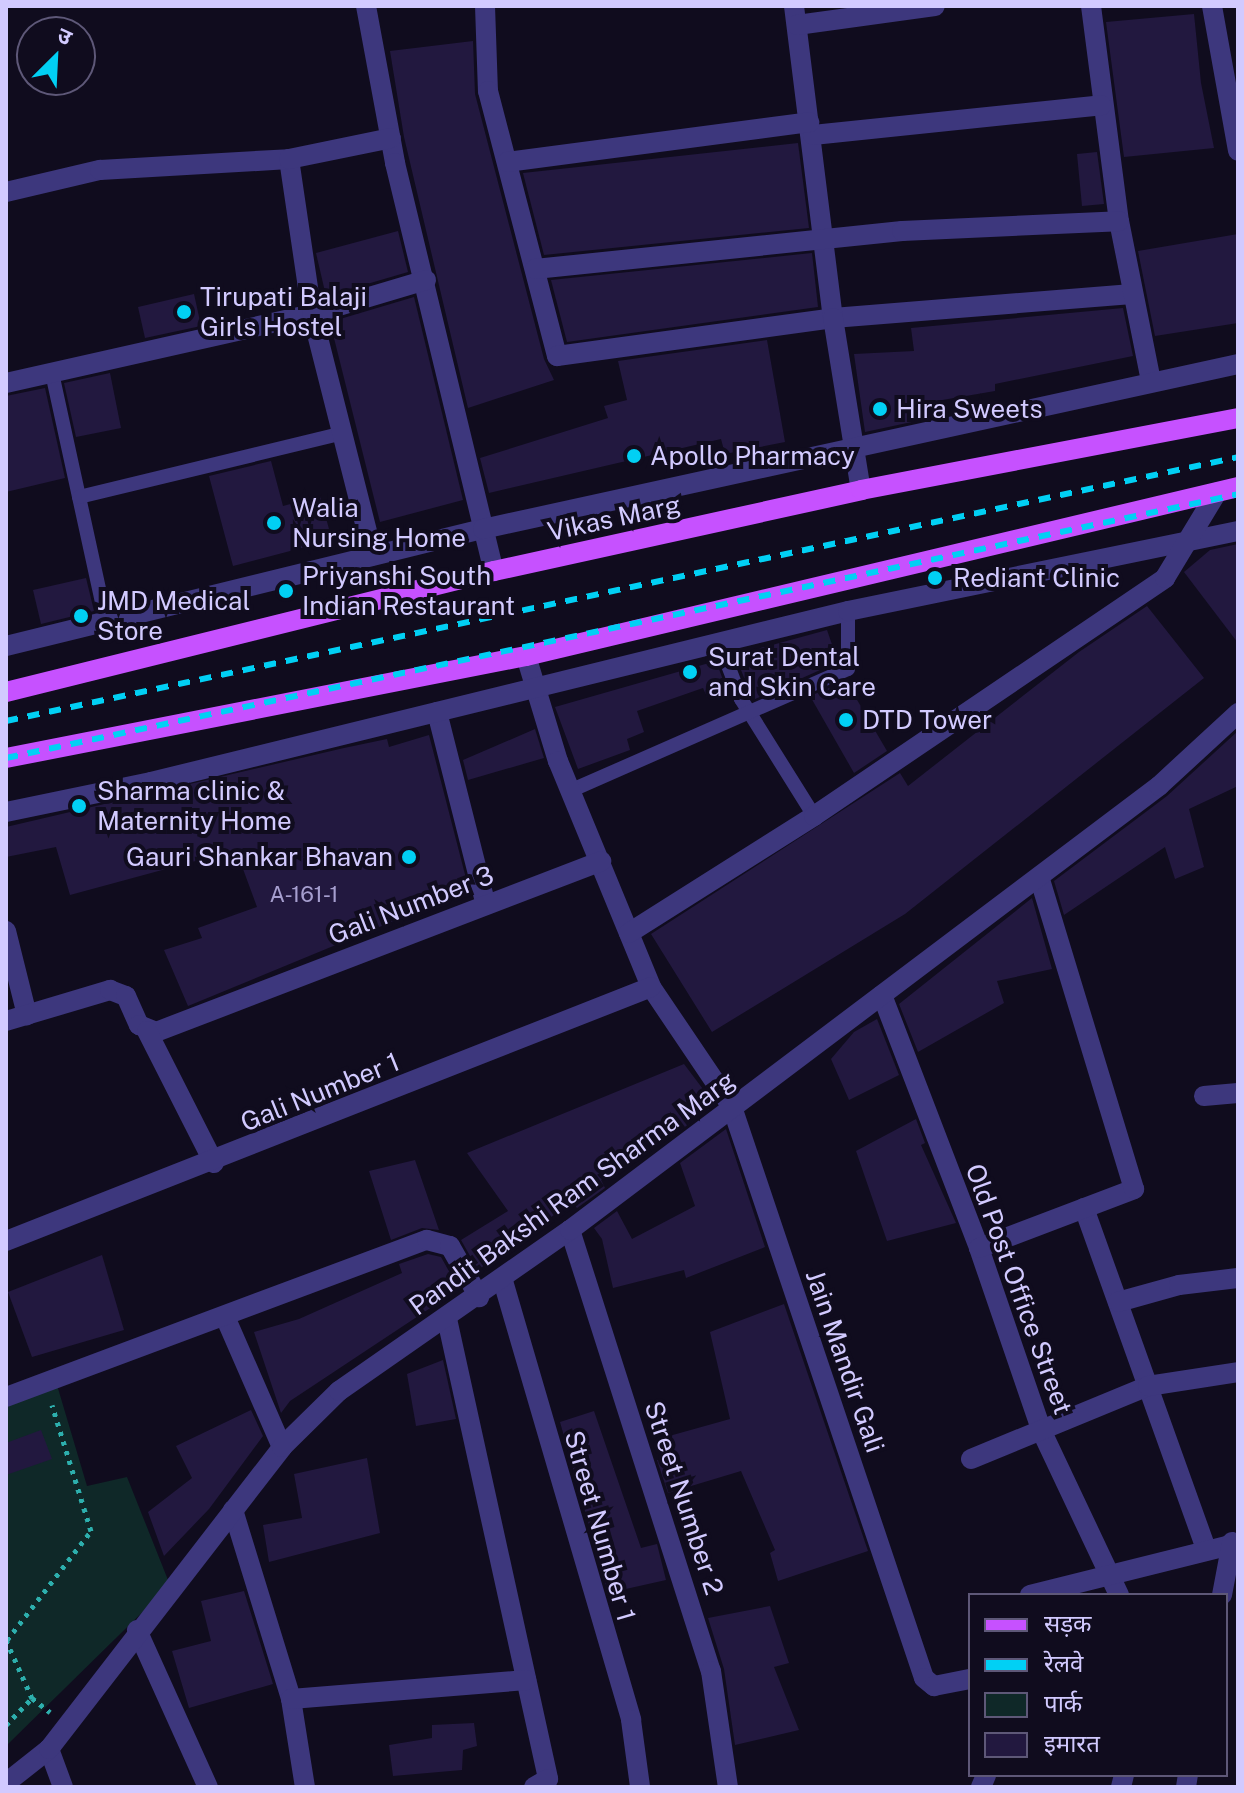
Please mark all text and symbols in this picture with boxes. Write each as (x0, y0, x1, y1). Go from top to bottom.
north arrow (16, 16, 96, 96)
text: उ (54, 21, 76, 50)
place label: Tirupati Balaji Girls Hostel (200, 281, 367, 342)
marker: Tirupati Balaji Girls Hostel (175, 303, 193, 321)
place label: Hira Sweets (896, 393, 1043, 425)
marker: Hira Sweets (871, 400, 889, 418)
place label: Apollo Pharmacy (650, 440, 855, 472)
marker: Apollo Pharmacy (625, 447, 643, 465)
street label: Vikas Marg (545, 489, 683, 547)
place label: Walia Nursing Home (292, 492, 466, 554)
marker: Walia Nursing Home (263, 512, 285, 534)
place label: Priyanshi South Indian Restaurant (302, 560, 515, 622)
place label: Rediant Clinic (953, 562, 1120, 594)
marker: Rediant Clinic (924, 567, 946, 589)
marker: Priyanshi South Indian Restaurant (277, 582, 295, 600)
place label: JMD Medical Store (97, 585, 250, 646)
marker: JMD Medical Store (72, 607, 90, 625)
place label: Surat Dental and Skin Care (708, 641, 876, 702)
marker: Surat Dental and Skin Care (679, 661, 701, 683)
place label: DTD Tower (862, 704, 992, 736)
marker: DTD Tower (837, 711, 855, 729)
place label: Sharma clinic & Maternity Home (97, 775, 292, 836)
marker: Sharma clinic & Maternity Home (68, 795, 90, 817)
place label: Gauri Shankar Bhavan (126, 841, 393, 873)
marker: Gauri Shankar Bhavan (400, 848, 418, 866)
street label: Gali Number 3 (324, 859, 498, 951)
house number: A-161-1 (270, 882, 338, 908)
street label: Gali Number 1 (236, 1046, 404, 1138)
street label: Pandit Bakshi Ram Sharma Marg (403, 1064, 741, 1322)
street label: Old Post Office Street (959, 1159, 1079, 1419)
street label: Jain Mandir Gali (799, 1266, 891, 1456)
street label: Street Number 2 (638, 1397, 730, 1599)
street label: Street Number 1 (558, 1427, 642, 1625)
legend (968, 1593, 1228, 1777)
text: सड़क (1044, 1609, 1092, 1637)
text: रेलवे (1044, 1649, 1083, 1677)
text: पार्क (1044, 1689, 1082, 1717)
text: इमारत (1044, 1729, 1100, 1757)

